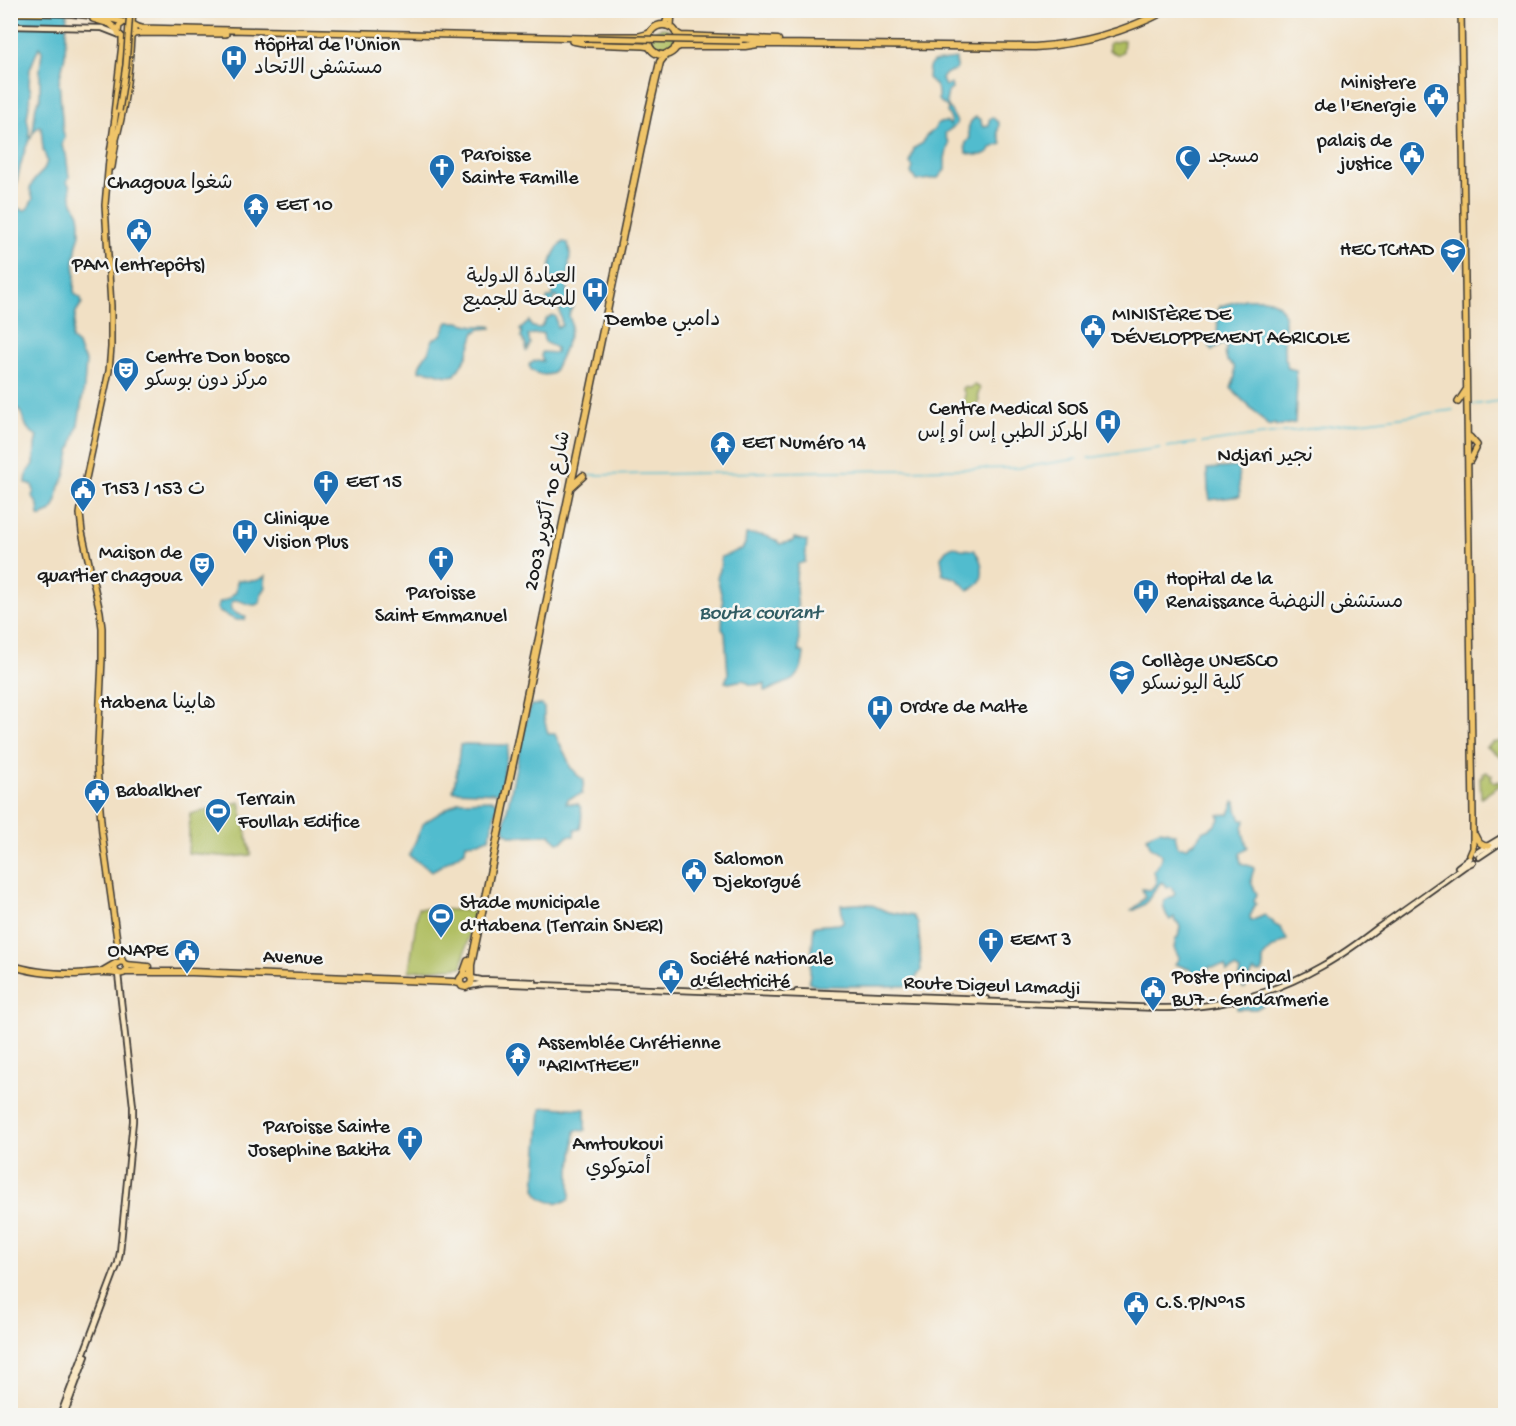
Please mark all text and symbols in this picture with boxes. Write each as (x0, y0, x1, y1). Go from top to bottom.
place label: Hôpital de l'Union مستشفى الاتحاد (254, 35, 400, 81)
hospital icon: Hôpital de l'Union مستشفى الاتحاد (219, 43, 249, 81)
place label: Ministere de l'Energie (1314, 73, 1417, 119)
public building icon: Ministere de l'Energie (1421, 81, 1451, 119)
place label: palais de justice (1316, 131, 1393, 177)
public building icon: palais de justice (1397, 139, 1427, 177)
mosque icon: مسجد (1173, 143, 1203, 181)
place label: Paroisse Sainte Famille (461, 145, 579, 191)
place label: مسجد (1208, 147, 1259, 170)
church icon: Paroisse Sainte Famille (427, 152, 457, 190)
district label: Chagoua شغوا (107, 172, 233, 197)
temple icon: EET 10 (241, 191, 271, 229)
place label: EET 10 (276, 195, 333, 218)
public building icon: PAM (entrepôts) (124, 216, 154, 254)
school or university icon: HEC TCHAD (1438, 236, 1468, 274)
place label: HEC TCHAD (1340, 240, 1435, 263)
place label: PAM (entrepôts) (71, 255, 206, 278)
place label: العيادة الدولية للصحة للجميع (462, 266, 576, 313)
hospital icon: العيادة الدولية للصحة للجميع (580, 275, 610, 313)
place label: MINISTÈRE DE DÉVELOPPEMENT AGRICOLE (1110, 304, 1351, 351)
district label: Dembe دامبي (604, 309, 720, 337)
public building icon: MINISTÈRE DE DÉVELOPPEMENT AGRICOLE (1078, 312, 1108, 350)
place label: Centre Don bosco مركز دون بوسكو (144, 347, 290, 393)
theatre icon: Centre Don bosco مركز دون بوسكو (111, 355, 141, 393)
place label: Centre Medical SOS المركز الطبي إس أو إس (918, 399, 1089, 448)
hospital icon: Centre Medical SOS المركز الطبي إس أو إس (1093, 407, 1123, 445)
street label: شارع 10 أكتوبر 2003 (518, 429, 577, 593)
temple icon: EET Numéro 14 (708, 429, 738, 467)
place label: EET Numéro 14 (742, 433, 867, 456)
district label: Ndjari نجير (1217, 445, 1313, 470)
church icon: EET 15 (311, 468, 341, 506)
place label: EET 15 (346, 472, 402, 495)
public building icon: T153 / ت 153 (68, 475, 98, 513)
place label: T153 / ت 153 (102, 479, 205, 502)
place label: Clinique Vision Plus (263, 509, 349, 555)
hospital icon: Clinique Vision Plus (230, 517, 260, 555)
place label: Maison de quartier chagoua (37, 543, 183, 589)
church icon: Paroisse Saint Emmanuel (426, 544, 456, 582)
theatre icon: Maison de quartier chagoua (187, 550, 217, 588)
place label: Hopital de la Renaissance مستشفى النهضة (1166, 569, 1403, 615)
hospital icon: Hopital de la Renaissance مستشفى النهضة (1131, 577, 1161, 615)
place label: Paroisse Saint Emmanuel (375, 583, 507, 629)
water label: Bouta courant (699, 602, 825, 627)
place label: Collège UNESCO كلية اليونسكو (1141, 651, 1278, 697)
school or university icon: Collège UNESCO كلية اليونسكو (1107, 658, 1137, 696)
district label: Habena هابينا (100, 692, 216, 717)
hospital icon: Ordre de Malte (865, 693, 895, 731)
place label: Ordre de Malte (900, 697, 1028, 720)
public building icon: Babalkher (82, 777, 112, 815)
place label: Babalkher (115, 781, 202, 804)
place label: Terrain Foullah Edifice (237, 789, 360, 835)
sports icon: Terrain Foullah Edifice (203, 796, 233, 834)
place label: Salomon Djekorgué (712, 849, 801, 895)
public building icon: Salomon Djekorgué (679, 856, 709, 894)
place label: Stade municipale d'Habena (Terrain SNER) (460, 893, 664, 939)
sports icon: Stade municipale d'Habena (Terrain SNER) (426, 901, 456, 939)
church icon: EEMT 3 (976, 926, 1006, 964)
place label: EEMT 3 (1010, 930, 1072, 953)
public building icon: ONAPE (172, 937, 202, 975)
place label: ONAPE (108, 941, 170, 964)
street label: Avenue (263, 946, 324, 972)
place label: Société nationale d'Électricité (690, 949, 834, 995)
public building icon: Société nationale d'Électricité (656, 957, 686, 995)
place label: Poste principal BU7 - Gendarmerie (1171, 967, 1329, 1013)
street label: Route Digeul Lamadji (903, 972, 1081, 1002)
public building icon: Poste principal BU7 - Gendarmerie (1138, 974, 1168, 1012)
place label: Assemblée Chrétienne "ARIMTHEE" (538, 1033, 721, 1079)
temple icon: Assemblée Chrétienne "ARIMTHEE" (503, 1040, 533, 1078)
place label: Paroisse Sainte Josephine Bakita (248, 1117, 391, 1163)
church icon: Paroisse Sainte Josephine Bakita (395, 1124, 425, 1162)
district label: Amtoukoui أمتوكوي (572, 1133, 664, 1182)
public building icon: C.S.P/N°15 (1121, 1289, 1151, 1327)
place label: C.S.P/N°15 (1156, 1293, 1245, 1316)

